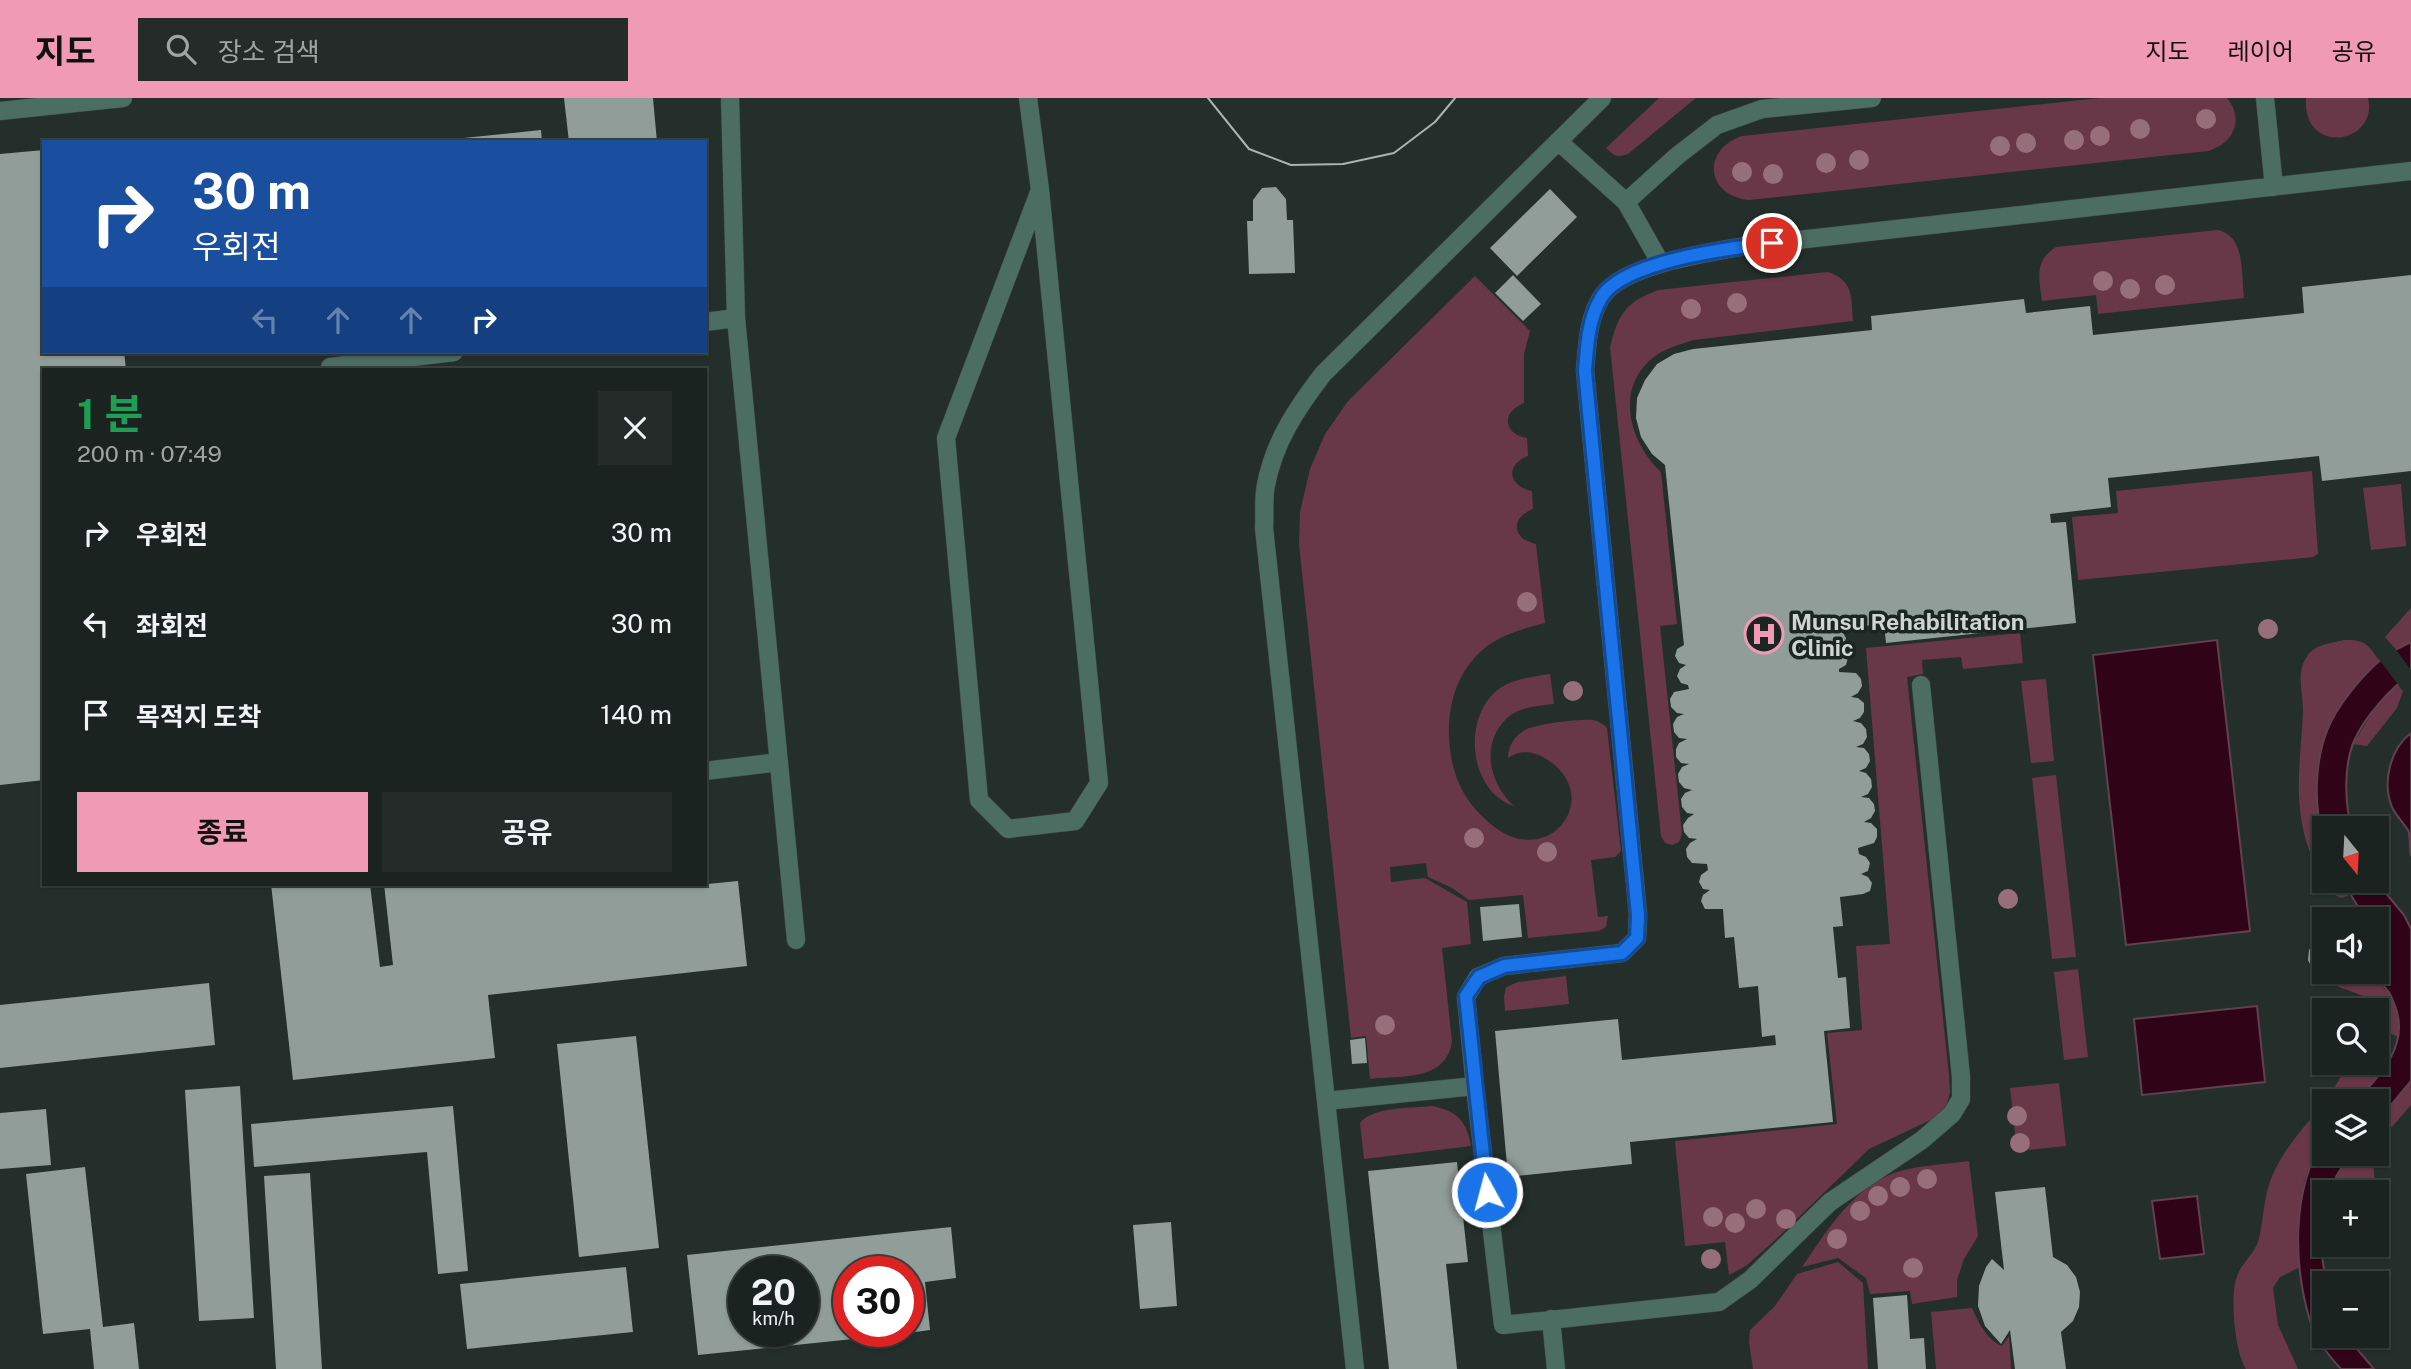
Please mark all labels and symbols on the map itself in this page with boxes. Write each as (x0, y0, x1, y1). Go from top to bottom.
pin (1742, 213, 1802, 273)
place label: Munsu Rehabilitation Clinic (1791, 608, 2024, 661)
hospital icon: Munsu Rehabilitation Clinic (1743, 613, 1785, 655)
north arrow (2312, 816, 2389, 892)
position arrow (1450, 1155, 1524, 1229)
speed limit sign: 30 (833, 1256, 924, 1347)

